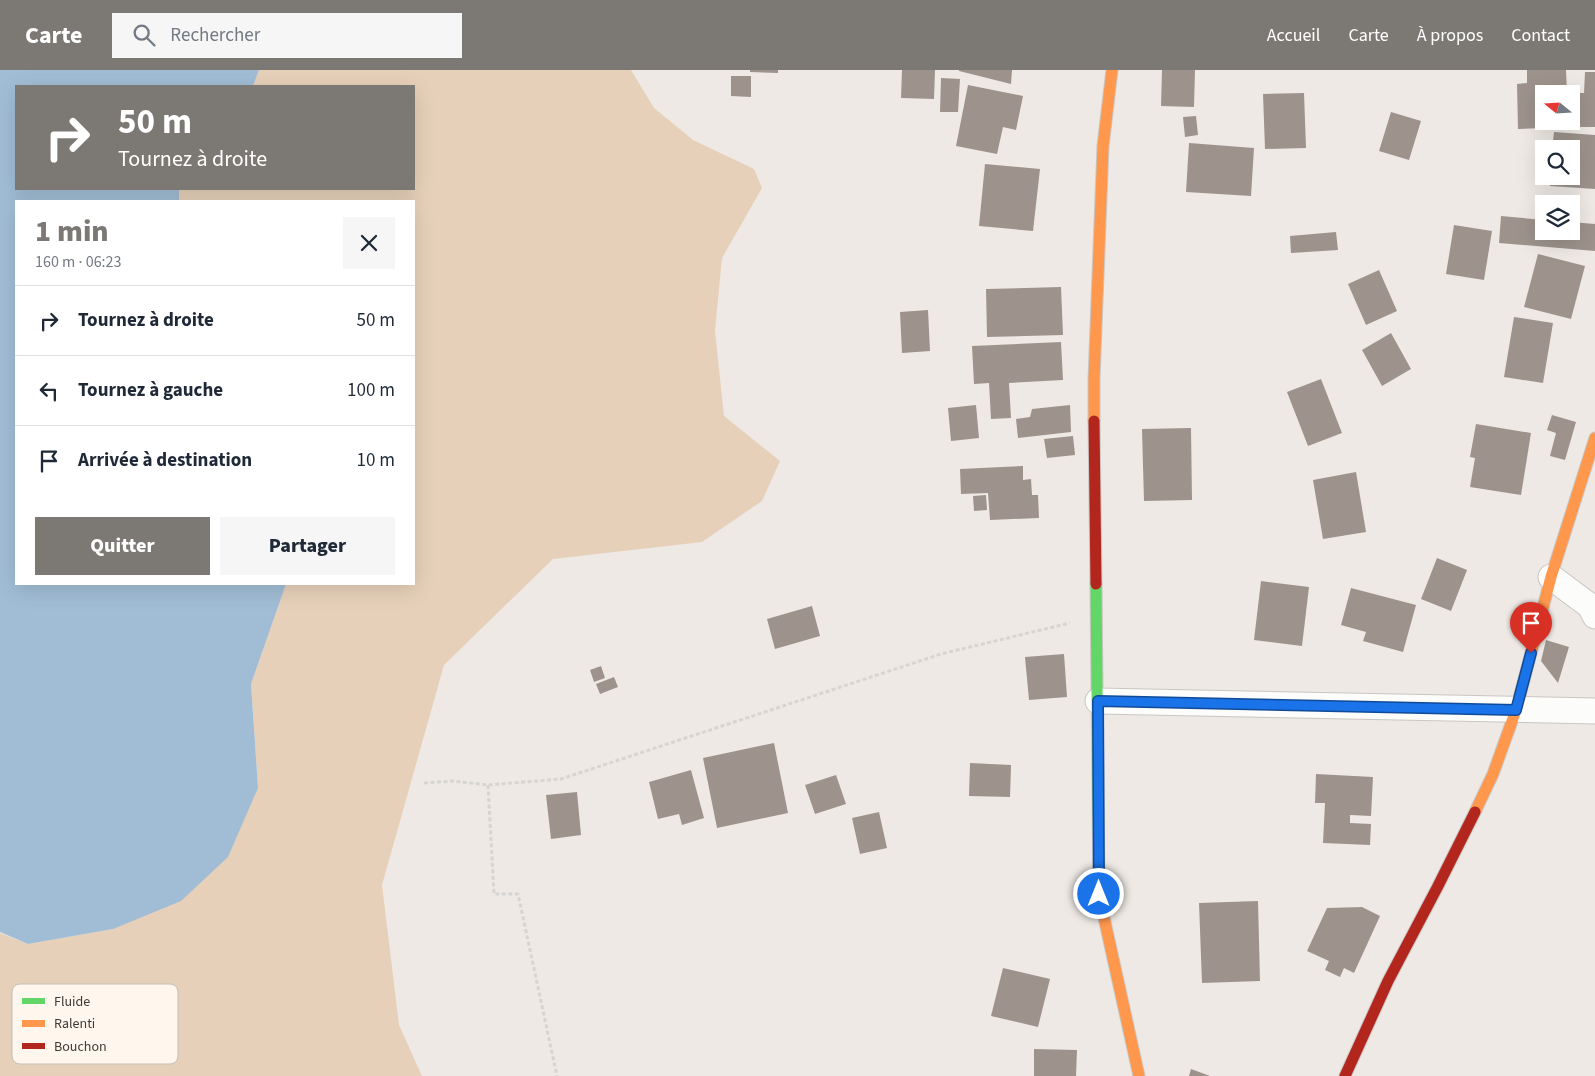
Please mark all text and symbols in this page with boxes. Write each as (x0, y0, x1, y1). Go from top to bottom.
search box (112, 13, 462, 58)
text: Carte (25, 18, 82, 53)
icon: search (130, 21, 158, 49)
text: Rechercher (170, 22, 260, 49)
text: Accueil (1267, 23, 1320, 48)
text: Carte (1348, 23, 1389, 48)
text: À propos (1417, 23, 1483, 48)
text: Contact (1511, 23, 1570, 48)
north arrow (1535, 85, 1580, 130)
map controls (1535, 85, 1580, 240)
text: 50 m (118, 97, 192, 147)
icon: right (35, 105, 100, 170)
button: search (1535, 140, 1580, 185)
text: Tournez à droite (118, 143, 267, 175)
button: layers (1535, 195, 1580, 240)
text: 1 min (35, 210, 109, 253)
button: close (343, 217, 395, 269)
text: 160 m · 06:23 (35, 251, 122, 273)
icon: right (35, 307, 63, 335)
text: Tournez à droite (78, 307, 214, 334)
text: 50 m (357, 307, 395, 334)
icon: left (35, 377, 63, 405)
text: Tournez à gauche (78, 377, 223, 404)
text: 100 m (347, 377, 395, 404)
icon: arrive (35, 447, 63, 475)
text: Arrivée à destination (78, 447, 252, 474)
text: 10 m (357, 447, 395, 474)
button: Quitter (35, 517, 210, 575)
button: Partager (220, 517, 395, 575)
pin (1510, 602, 1552, 653)
icon: arrive (1517, 609, 1545, 637)
position arrow (1072, 867, 1124, 919)
legend (12, 984, 178, 1064)
text: Fluide (54, 992, 90, 1012)
text: Ralenti (54, 1014, 95, 1034)
text: Bouchon (54, 1037, 107, 1057)

